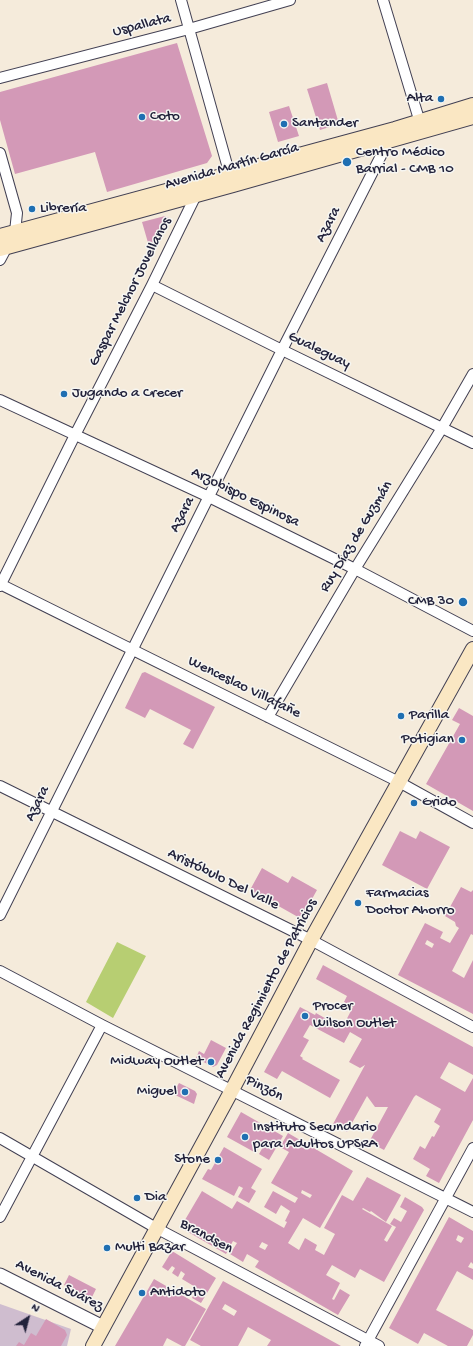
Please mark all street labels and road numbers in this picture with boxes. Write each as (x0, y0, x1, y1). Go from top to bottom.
street label: Uspallata (111, 10, 173, 42)
street label: Avenida Martín García (163, 139, 301, 195)
street label: Azara (312, 204, 346, 246)
street label: Gaspar Melchor Jovellanos (86, 215, 176, 369)
street label: Gualeguay (285, 328, 353, 374)
street label: Arzobispo Espinosa (188, 464, 302, 532)
street label: Ruy Díaz de Guzmán (317, 478, 397, 596)
street label: Azara (166, 494, 200, 536)
street label: Wenceslao Villafañe (185, 653, 303, 723)
street label: Azara (22, 783, 54, 825)
street label: Aristóbulo Del Valle (164, 845, 282, 915)
street label: Avenida Regimiento de Patricios (212, 896, 322, 1082)
street label: Pinzón (242, 1072, 286, 1106)
street label: Brandsen (176, 1216, 236, 1258)
street label: Avenida Suárez (12, 1256, 106, 1316)

